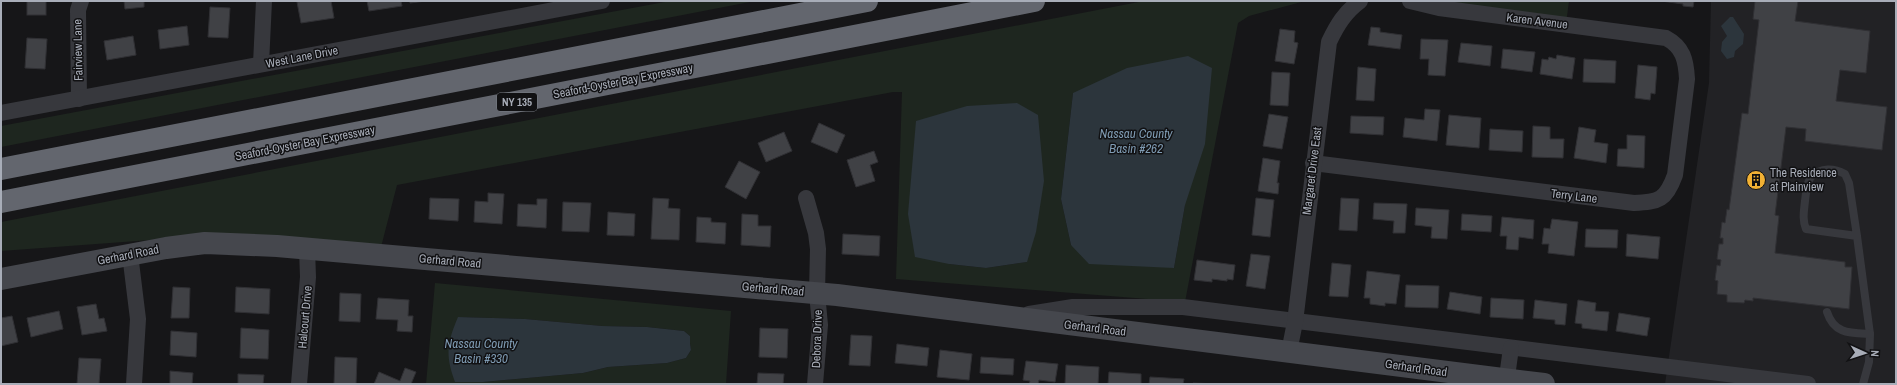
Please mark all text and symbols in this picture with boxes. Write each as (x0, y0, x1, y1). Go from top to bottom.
street label: Karen Avenue (1505, 9, 1569, 33)
street label: Fairview Lane (69, 19, 87, 81)
street label: West Lane Drive (265, 42, 339, 72)
street label: Seaford-Oyster Bay Expressway (552, 60, 694, 102)
road number: NY 135 (497, 93, 537, 111)
street label: Seaford-Oyster Bay Expressway (234, 122, 376, 164)
water label: Nassau County Basin #262 (1100, 125, 1173, 157)
street label: Margaret Drive East (1299, 126, 1325, 216)
place label: The Residence at Plainview (1770, 165, 1837, 195)
building icon: The Residence at Plainview (1745, 169, 1767, 191)
street label: Terry Lane (1550, 185, 1598, 207)
street label: Gerhard Road (96, 241, 160, 269)
street label: Gerhard Road (418, 250, 482, 272)
street label: Gerhard Road (741, 278, 805, 300)
street label: Halcourt Drive (294, 285, 316, 349)
street label: Debora Drive (808, 309, 826, 369)
street label: Gerhard Road (1063, 316, 1127, 340)
north arrow (1845, 333, 1885, 373)
water label: Nassau County Basin #330 (445, 335, 518, 367)
text: N (1868, 350, 1882, 357)
street label: Gerhard Road (1384, 356, 1448, 380)

